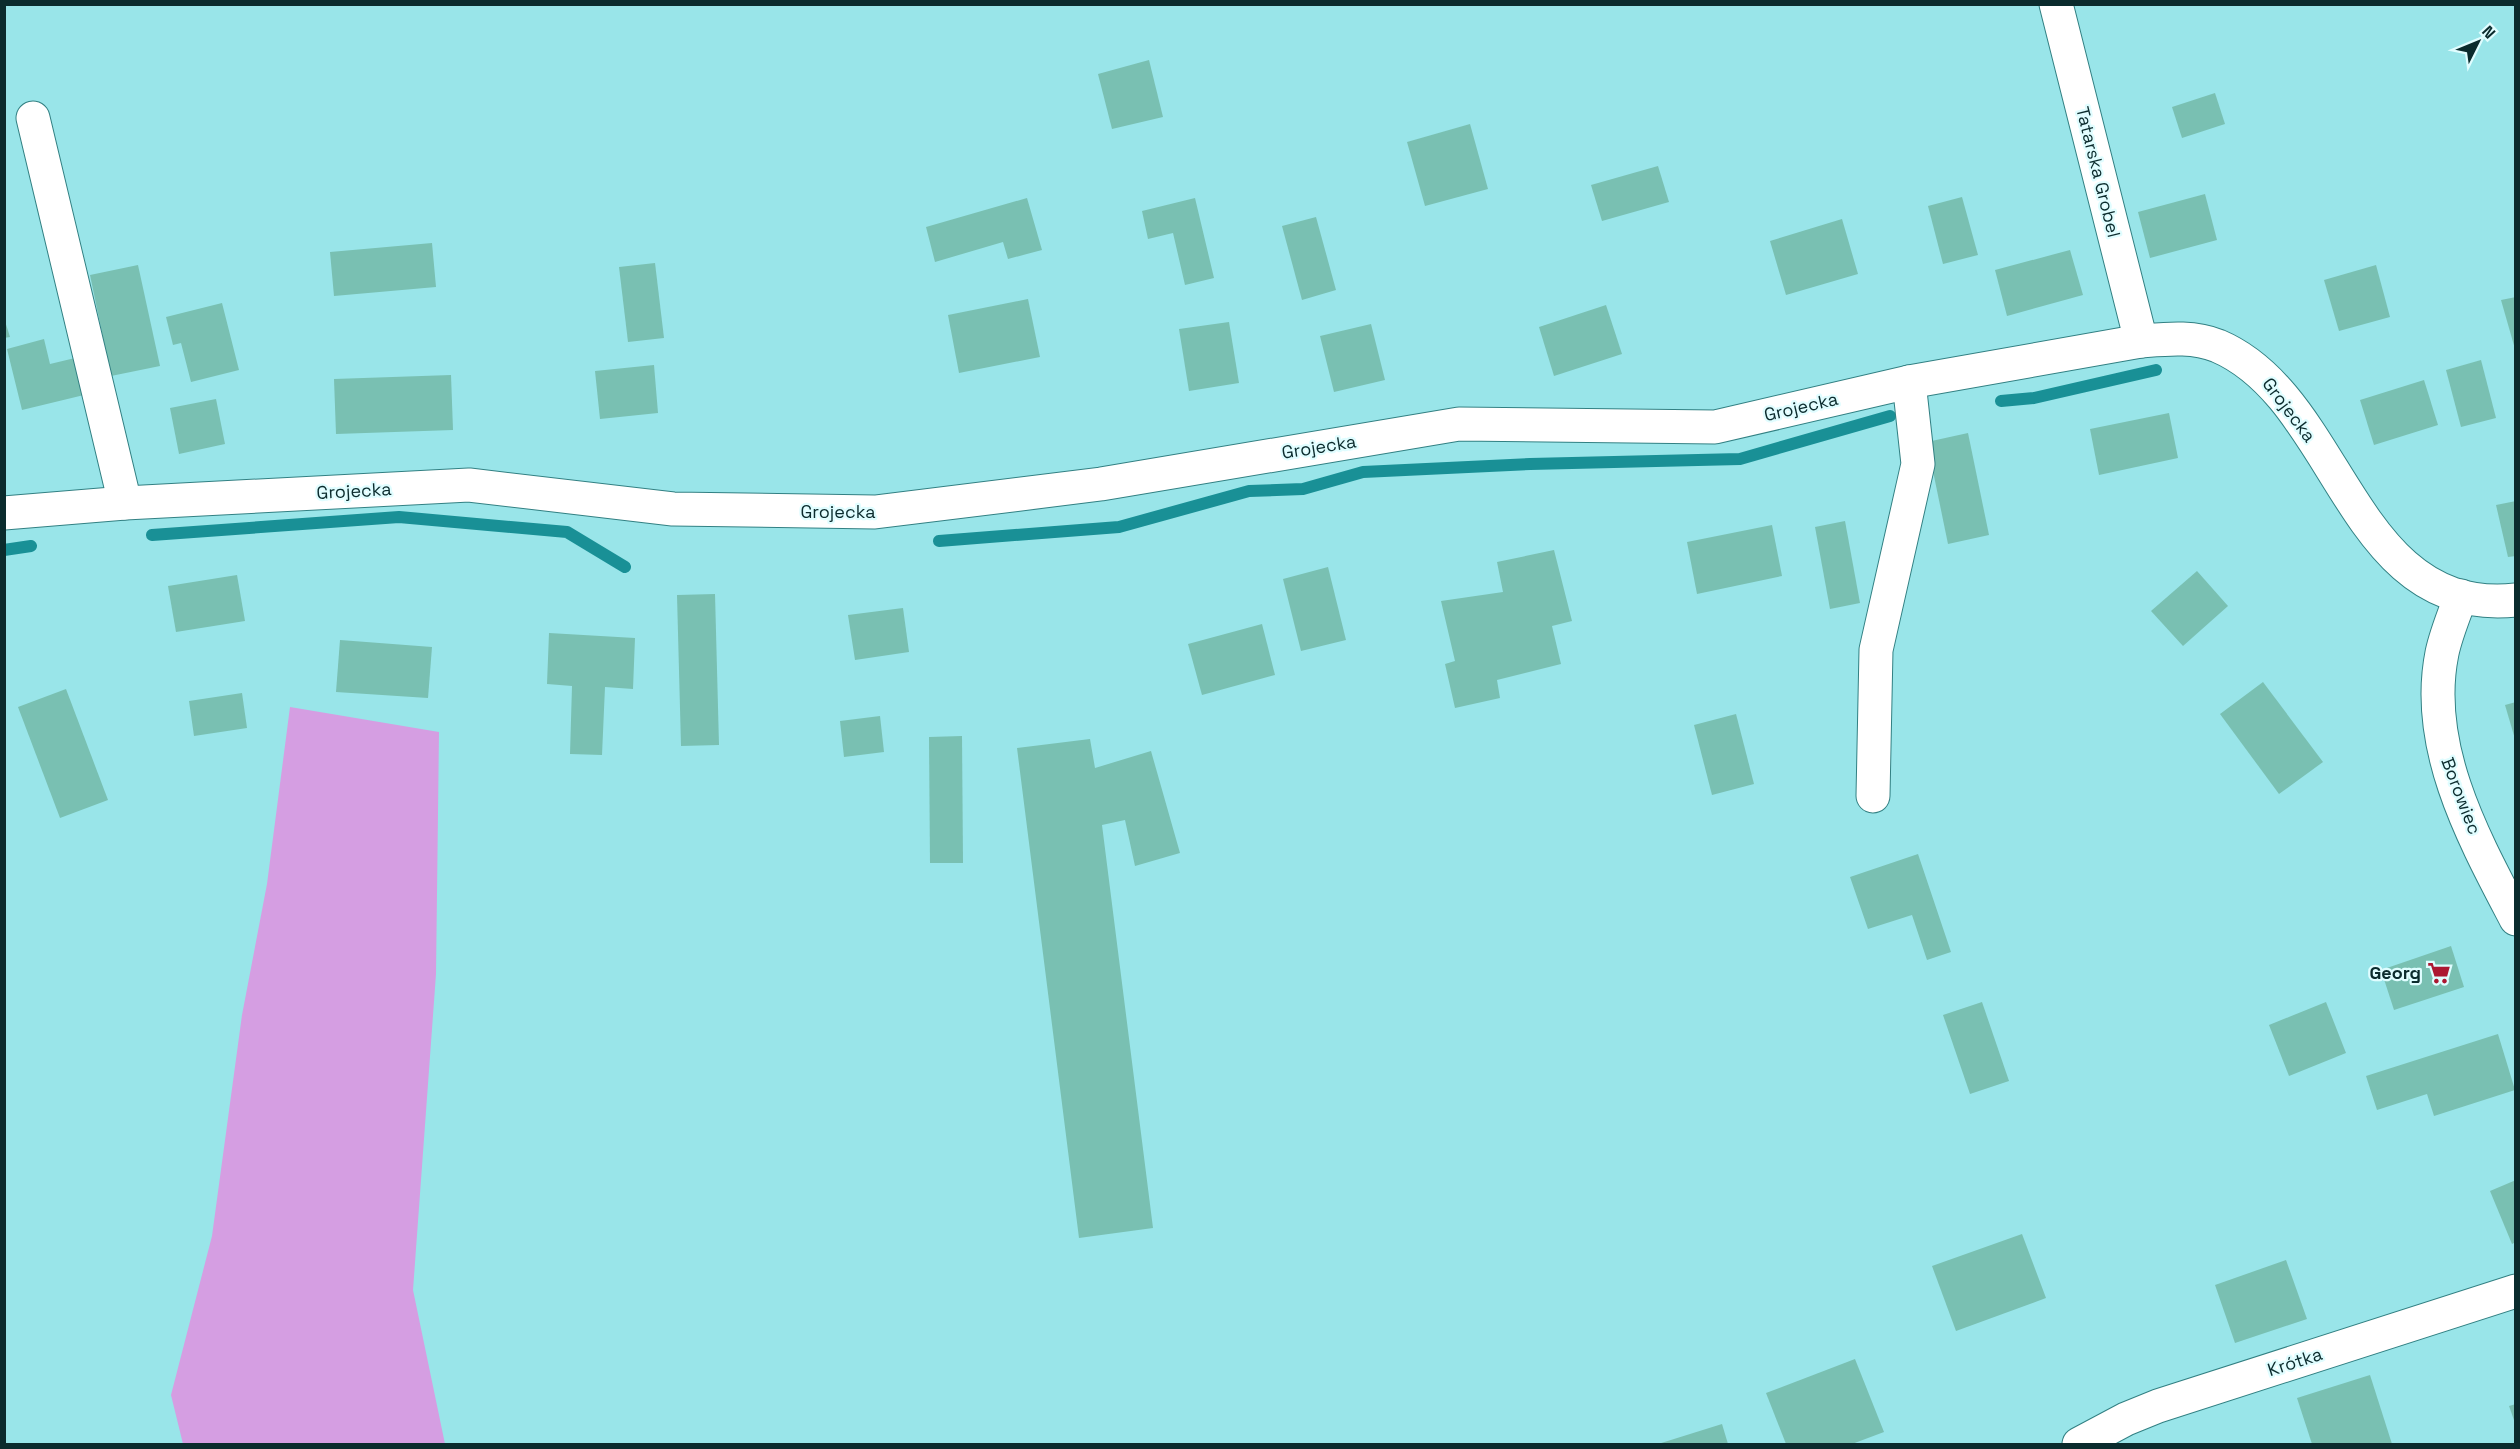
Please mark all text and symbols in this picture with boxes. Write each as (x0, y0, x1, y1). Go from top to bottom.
north arrow (2448, 12, 2508, 72)
text: N (2477, 21, 2500, 43)
street label: Tatarska Grobel (2071, 104, 2126, 240)
street label: Grojecka (2258, 373, 2321, 447)
street label: Grojecka (1762, 387, 1840, 426)
street label: Grojecka (1280, 429, 1358, 464)
street label: Grojecka (316, 477, 392, 504)
street label: Grojecka (800, 500, 876, 523)
street label: Borowiec (2436, 754, 2487, 838)
supermarket icon: Georg (2426, 960, 2452, 986)
place label: Georg (2369, 961, 2421, 984)
street label: Krótka (2265, 1342, 2325, 1381)

